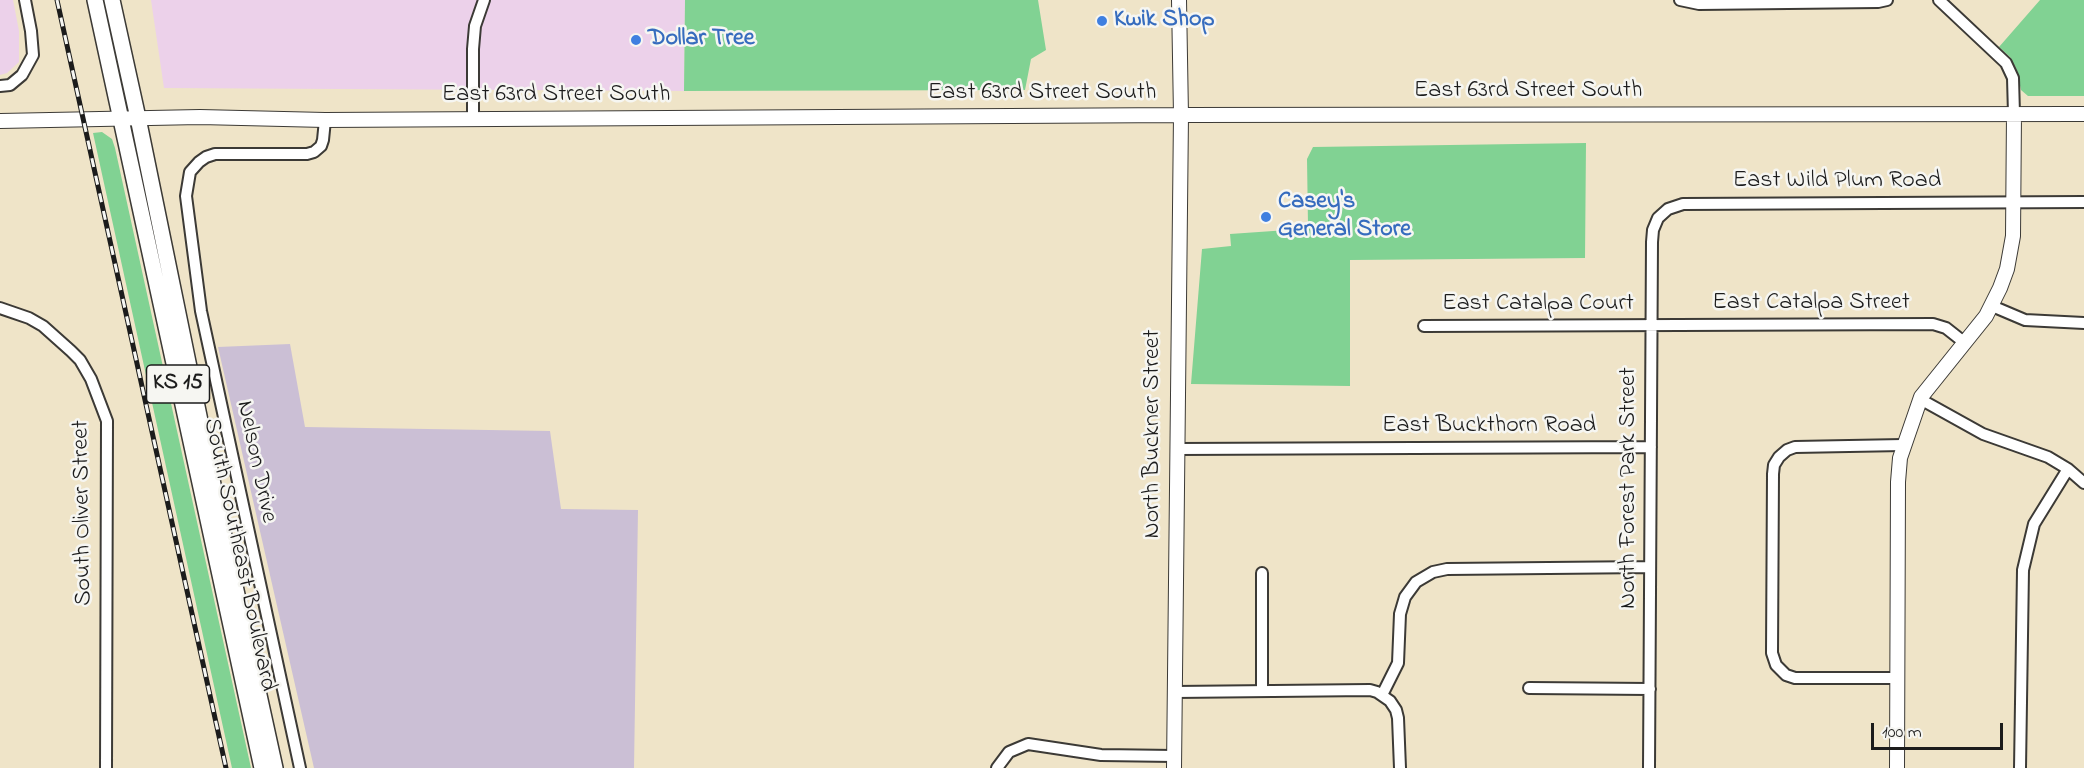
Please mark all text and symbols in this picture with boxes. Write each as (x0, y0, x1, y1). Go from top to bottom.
place label: Kwik Shop (1114, 7, 1215, 35)
marker: Kwik Shop (1095, 14, 1109, 28)
place label: Dollar Tree (648, 26, 755, 54)
marker: Dollar Tree (629, 33, 643, 47)
street label: East 63rd Street South (1414, 78, 1642, 106)
street label: East 63rd Street South (928, 80, 1156, 108)
street label: East 63rd Street South (442, 82, 670, 110)
street label: East Wild Plum Road (1733, 168, 1941, 196)
place label: Casey's General Store (1278, 189, 1411, 245)
marker: Casey's General Store (1259, 210, 1273, 224)
street label: East Catalpa Street (1712, 290, 1910, 318)
street label: East Catalpa Court (1442, 291, 1634, 319)
street label: North Buckner Street (1140, 329, 1168, 539)
road number: KS 15 (146, 365, 210, 403)
street label: North Forest Park Street (1616, 367, 1644, 609)
street label: Nelson Drive (228, 399, 282, 525)
street label: East Buckthorn Road (1382, 413, 1596, 441)
street label: South Southeast Boulevard (195, 416, 281, 694)
street label: South Oliver Street (68, 420, 100, 606)
scale bar (1874, 711, 2006, 749)
text: 100 m (1882, 720, 1922, 746)

